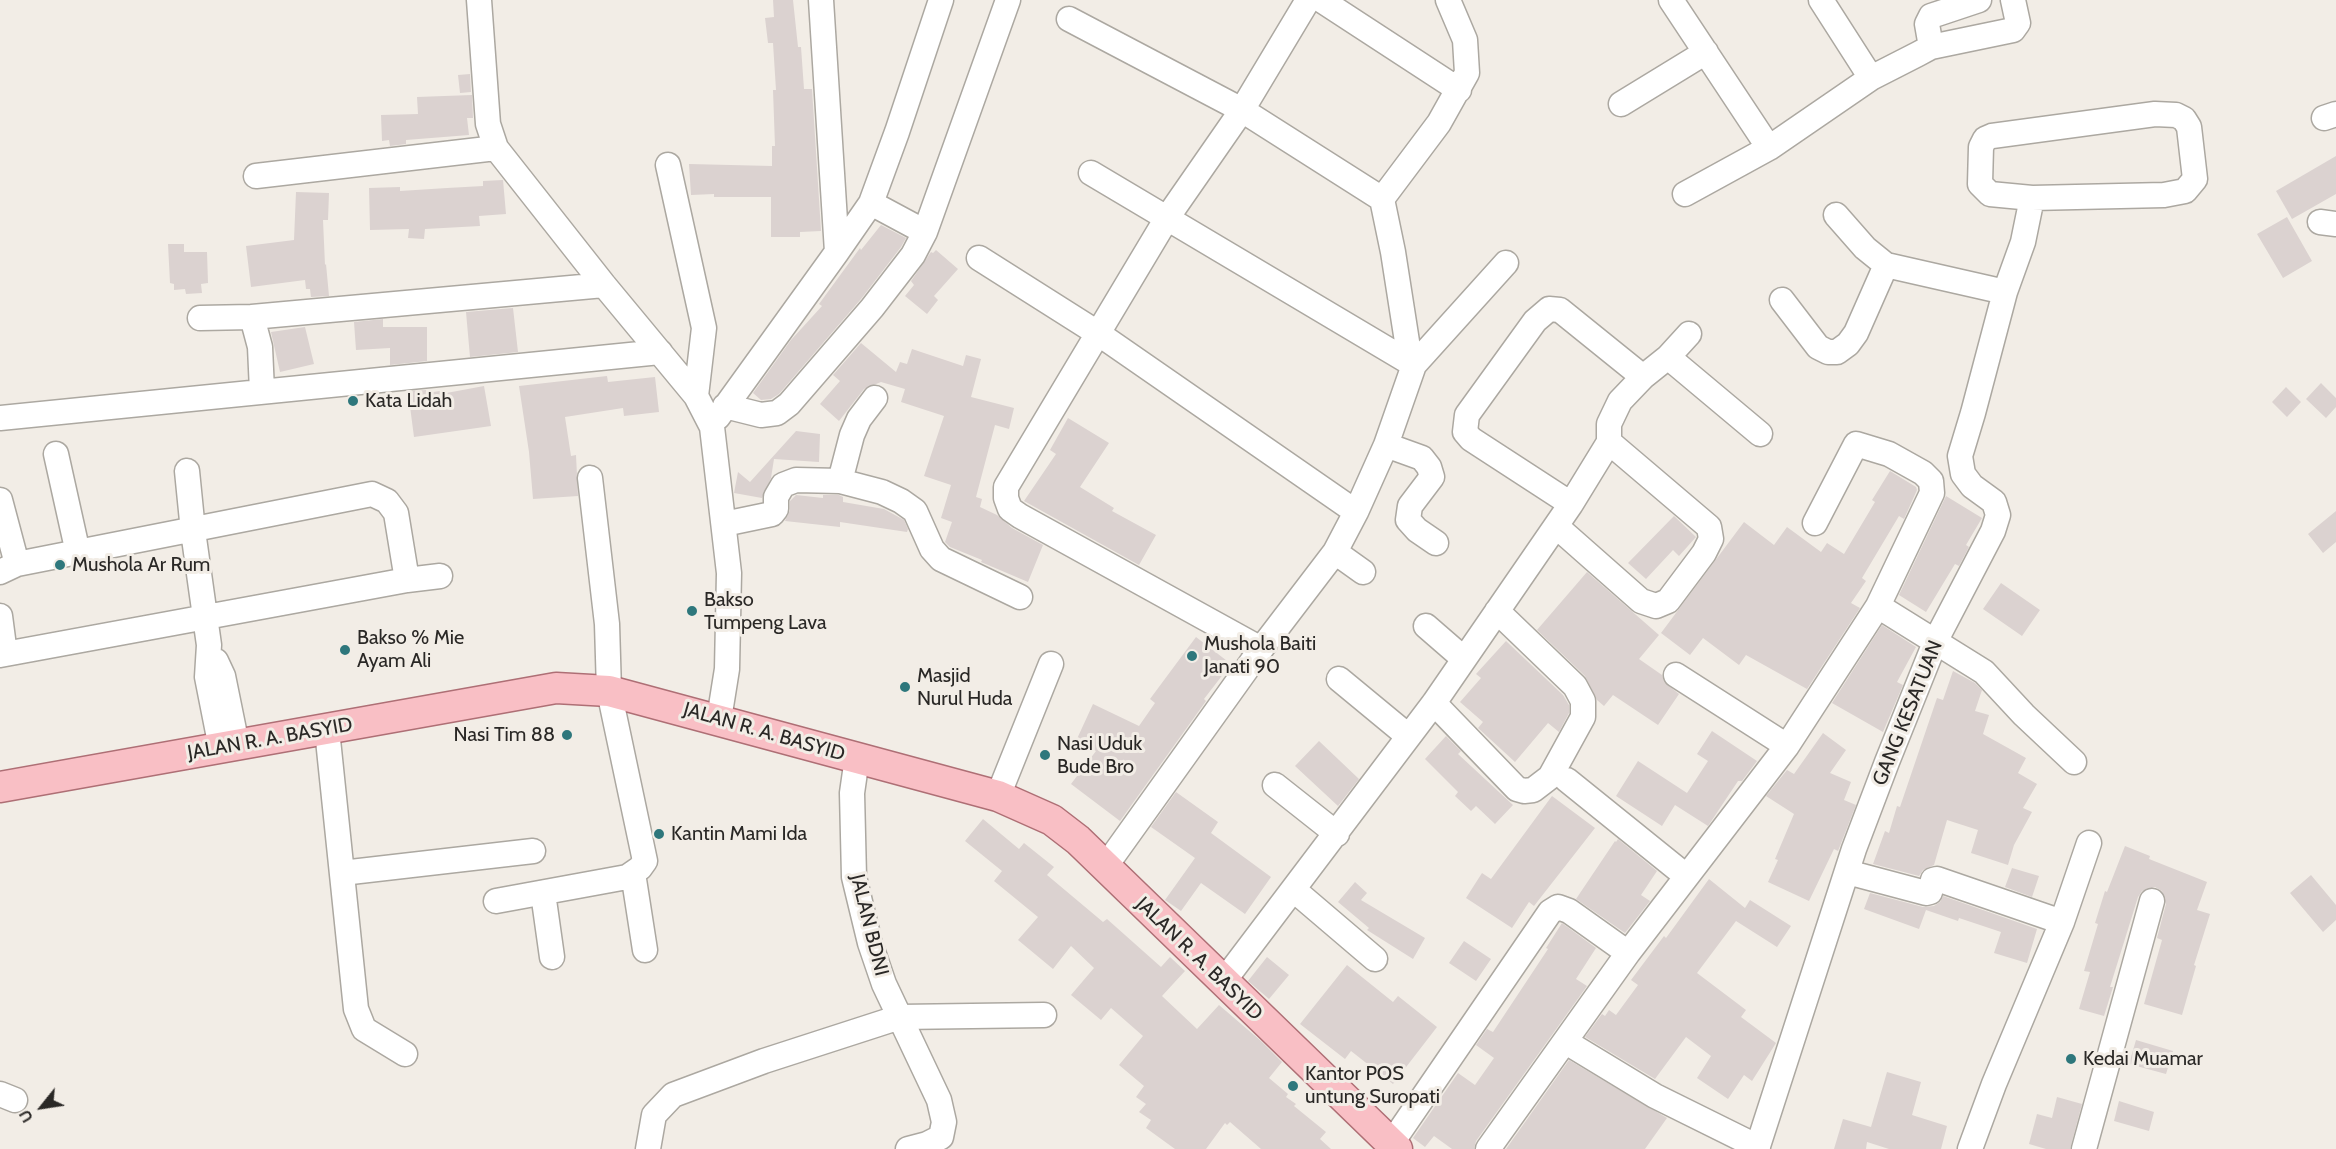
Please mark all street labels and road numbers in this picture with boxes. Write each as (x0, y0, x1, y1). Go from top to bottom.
street label: GANG KESATUAN (1868, 637, 1948, 789)
street label: JALAN R. A. BASYID (680, 697, 848, 767)
street label: JALAN R. A. BASYID (186, 713, 354, 765)
street label: JALAN BDNI (845, 872, 893, 978)
street label: JALAN R. A. BASYID (1131, 892, 1267, 1026)

